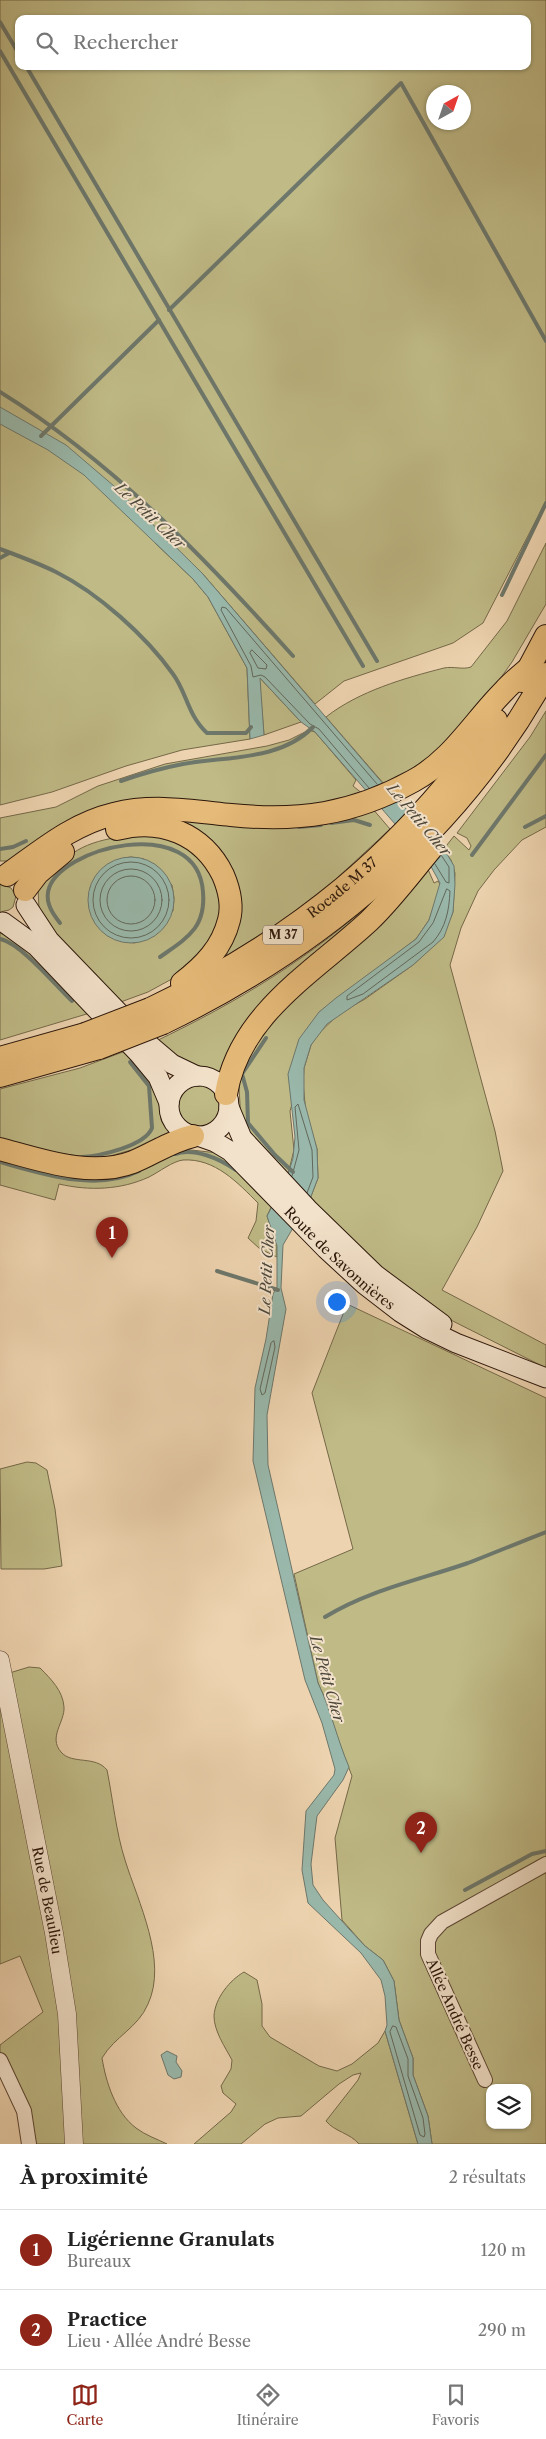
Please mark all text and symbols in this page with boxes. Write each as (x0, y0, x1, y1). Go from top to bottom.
search box (15, 15, 531, 70)
icon: search (33, 29, 61, 57)
text: Rechercher (73, 31, 178, 54)
north arrow (426, 85, 471, 130)
water label: Le Petit Cher (110, 477, 190, 554)
water label: Le Petit Cher (383, 778, 456, 861)
street label: Rocade M 37 (304, 853, 381, 922)
road number: M 37 (263, 926, 303, 944)
street label: Route de Savonnières (280, 1203, 399, 1314)
pin: 1 (96, 1217, 128, 1258)
water label: Le Petit Cher (255, 1224, 278, 1316)
your location (324, 1289, 350, 1315)
water label: Le Petit Cher (306, 1632, 349, 1726)
pin: 2 (405, 1812, 437, 1853)
street label: Rue de Beaulieu (28, 1845, 66, 1956)
street label: Allée André Besse (422, 1955, 488, 2073)
map controls (486, 2084, 531, 2129)
button: layers (486, 2084, 531, 2129)
text: À proximité (20, 2164, 148, 2189)
text: 2 résultats (449, 2167, 526, 2187)
text: Ligérienne Granulats (67, 2228, 275, 2251)
text: 1 (32, 2240, 40, 2260)
text: 120 m (481, 2240, 526, 2260)
text: Bureaux (67, 2251, 131, 2271)
text: Practice (67, 2308, 147, 2331)
text: 2 (31, 2320, 41, 2340)
text: 290 m (478, 2320, 526, 2340)
text: Lieu · Allée André Besse (67, 2331, 251, 2351)
tab: Carte (67, 2381, 103, 2429)
tab: Itinéraire (237, 2381, 299, 2429)
tab: Favoris (432, 2381, 479, 2429)

